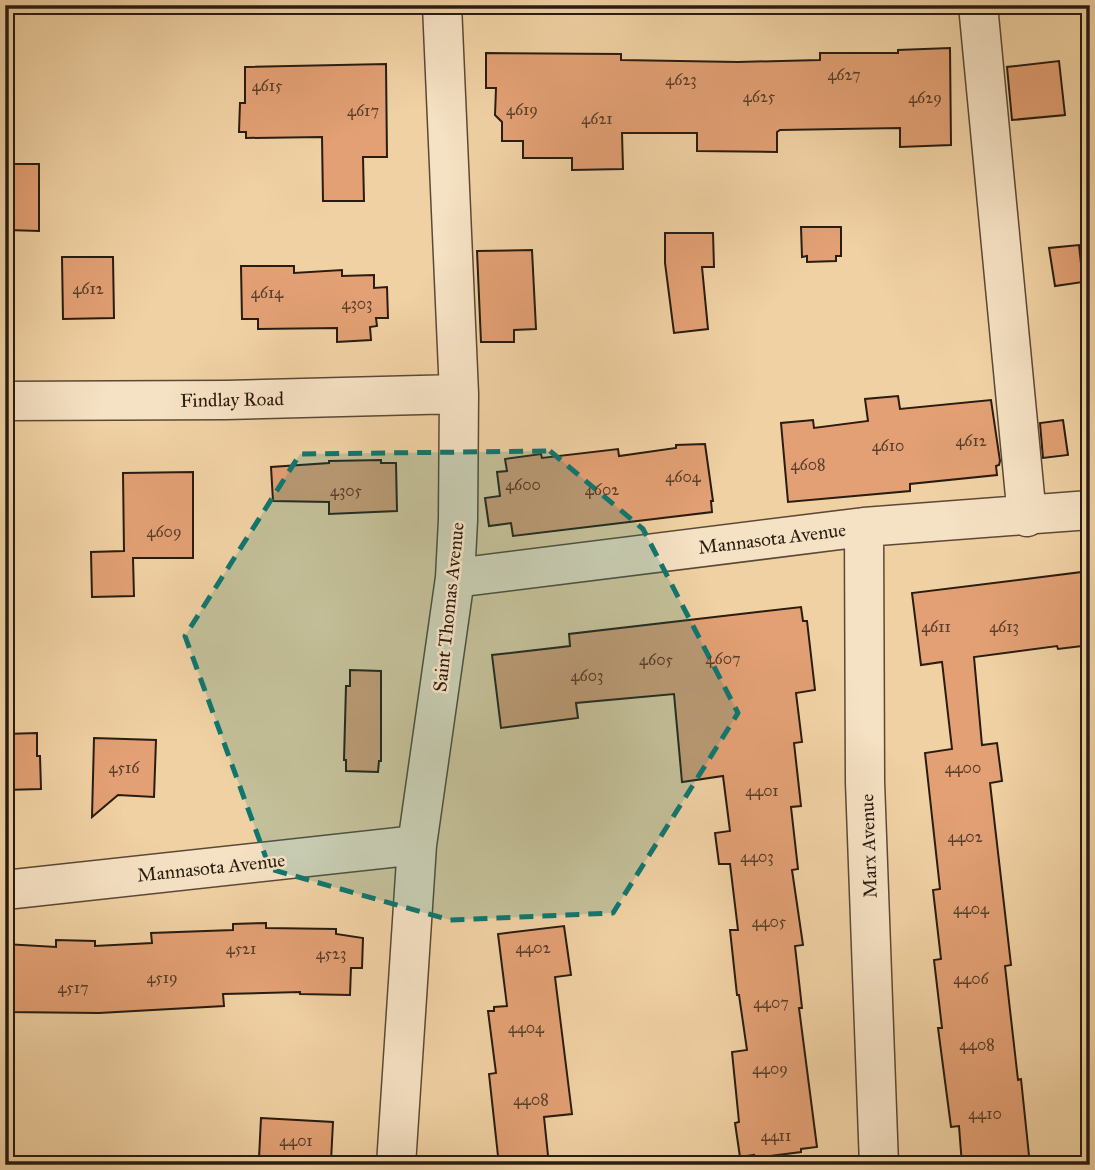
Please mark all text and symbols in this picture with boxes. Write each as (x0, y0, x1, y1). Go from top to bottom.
house number: 4627 (827, 65, 861, 84)
house number: 4623 (665, 70, 697, 89)
house number: 4615 (252, 76, 283, 95)
house number: 4625 (743, 87, 776, 106)
house number: 4629 (908, 88, 942, 107)
house number: 4619 (506, 100, 538, 119)
house number: 4617 (347, 101, 379, 120)
house number: 4621 (581, 109, 613, 128)
house number: 4612 (72, 279, 104, 298)
house number: 4614 (251, 283, 284, 302)
house number: 4303 (341, 294, 373, 313)
street label: Findlay Road (180, 387, 285, 412)
house number: 4612 (955, 431, 987, 450)
house number: 4610 (872, 436, 904, 455)
house number: 4608 (791, 455, 825, 474)
house number: 4604 (665, 467, 702, 486)
house number: 4600 (505, 475, 541, 494)
house number: 4602 (585, 480, 619, 499)
house number: 4305 (330, 481, 363, 500)
street label: Mannasota Avenue (697, 518, 847, 559)
street label: Saint Thomas Avenue (428, 521, 469, 693)
house number: 4609 (146, 522, 182, 541)
house number: 4611 (921, 617, 951, 636)
house number: 4613 (989, 617, 1019, 636)
house number: 4607 (706, 649, 740, 668)
house number: 4605 (639, 650, 673, 669)
house number: 4603 (571, 666, 603, 685)
house number: 4516 (109, 758, 140, 777)
house number: 4400 (945, 758, 981, 777)
house number: 4401 (745, 781, 779, 800)
street label: Marx Avenue (855, 793, 882, 899)
house number: 4402 (947, 827, 983, 846)
house number: 4403 (740, 847, 774, 866)
street label: Mannasota Avenue (136, 848, 286, 887)
house number: 4404 (953, 899, 990, 918)
house number: 4405 (752, 912, 787, 931)
house number: 4402 (515, 938, 551, 957)
house number: 4521 (226, 939, 256, 958)
house number: 4523 (316, 944, 346, 963)
house number: 4519 (146, 968, 178, 987)
house number: 4406 (953, 969, 989, 988)
house number: 4517 (57, 978, 89, 997)
house number: 4407 (753, 993, 789, 1012)
house number: 4404 (508, 1018, 545, 1037)
house number: 4408 (959, 1035, 995, 1054)
house number: 4409 (752, 1059, 788, 1078)
house number: 4408 (513, 1090, 549, 1109)
house number: 4410 (968, 1104, 1002, 1123)
house number: 4411 (761, 1126, 791, 1145)
house number: 4401 (279, 1131, 313, 1150)

